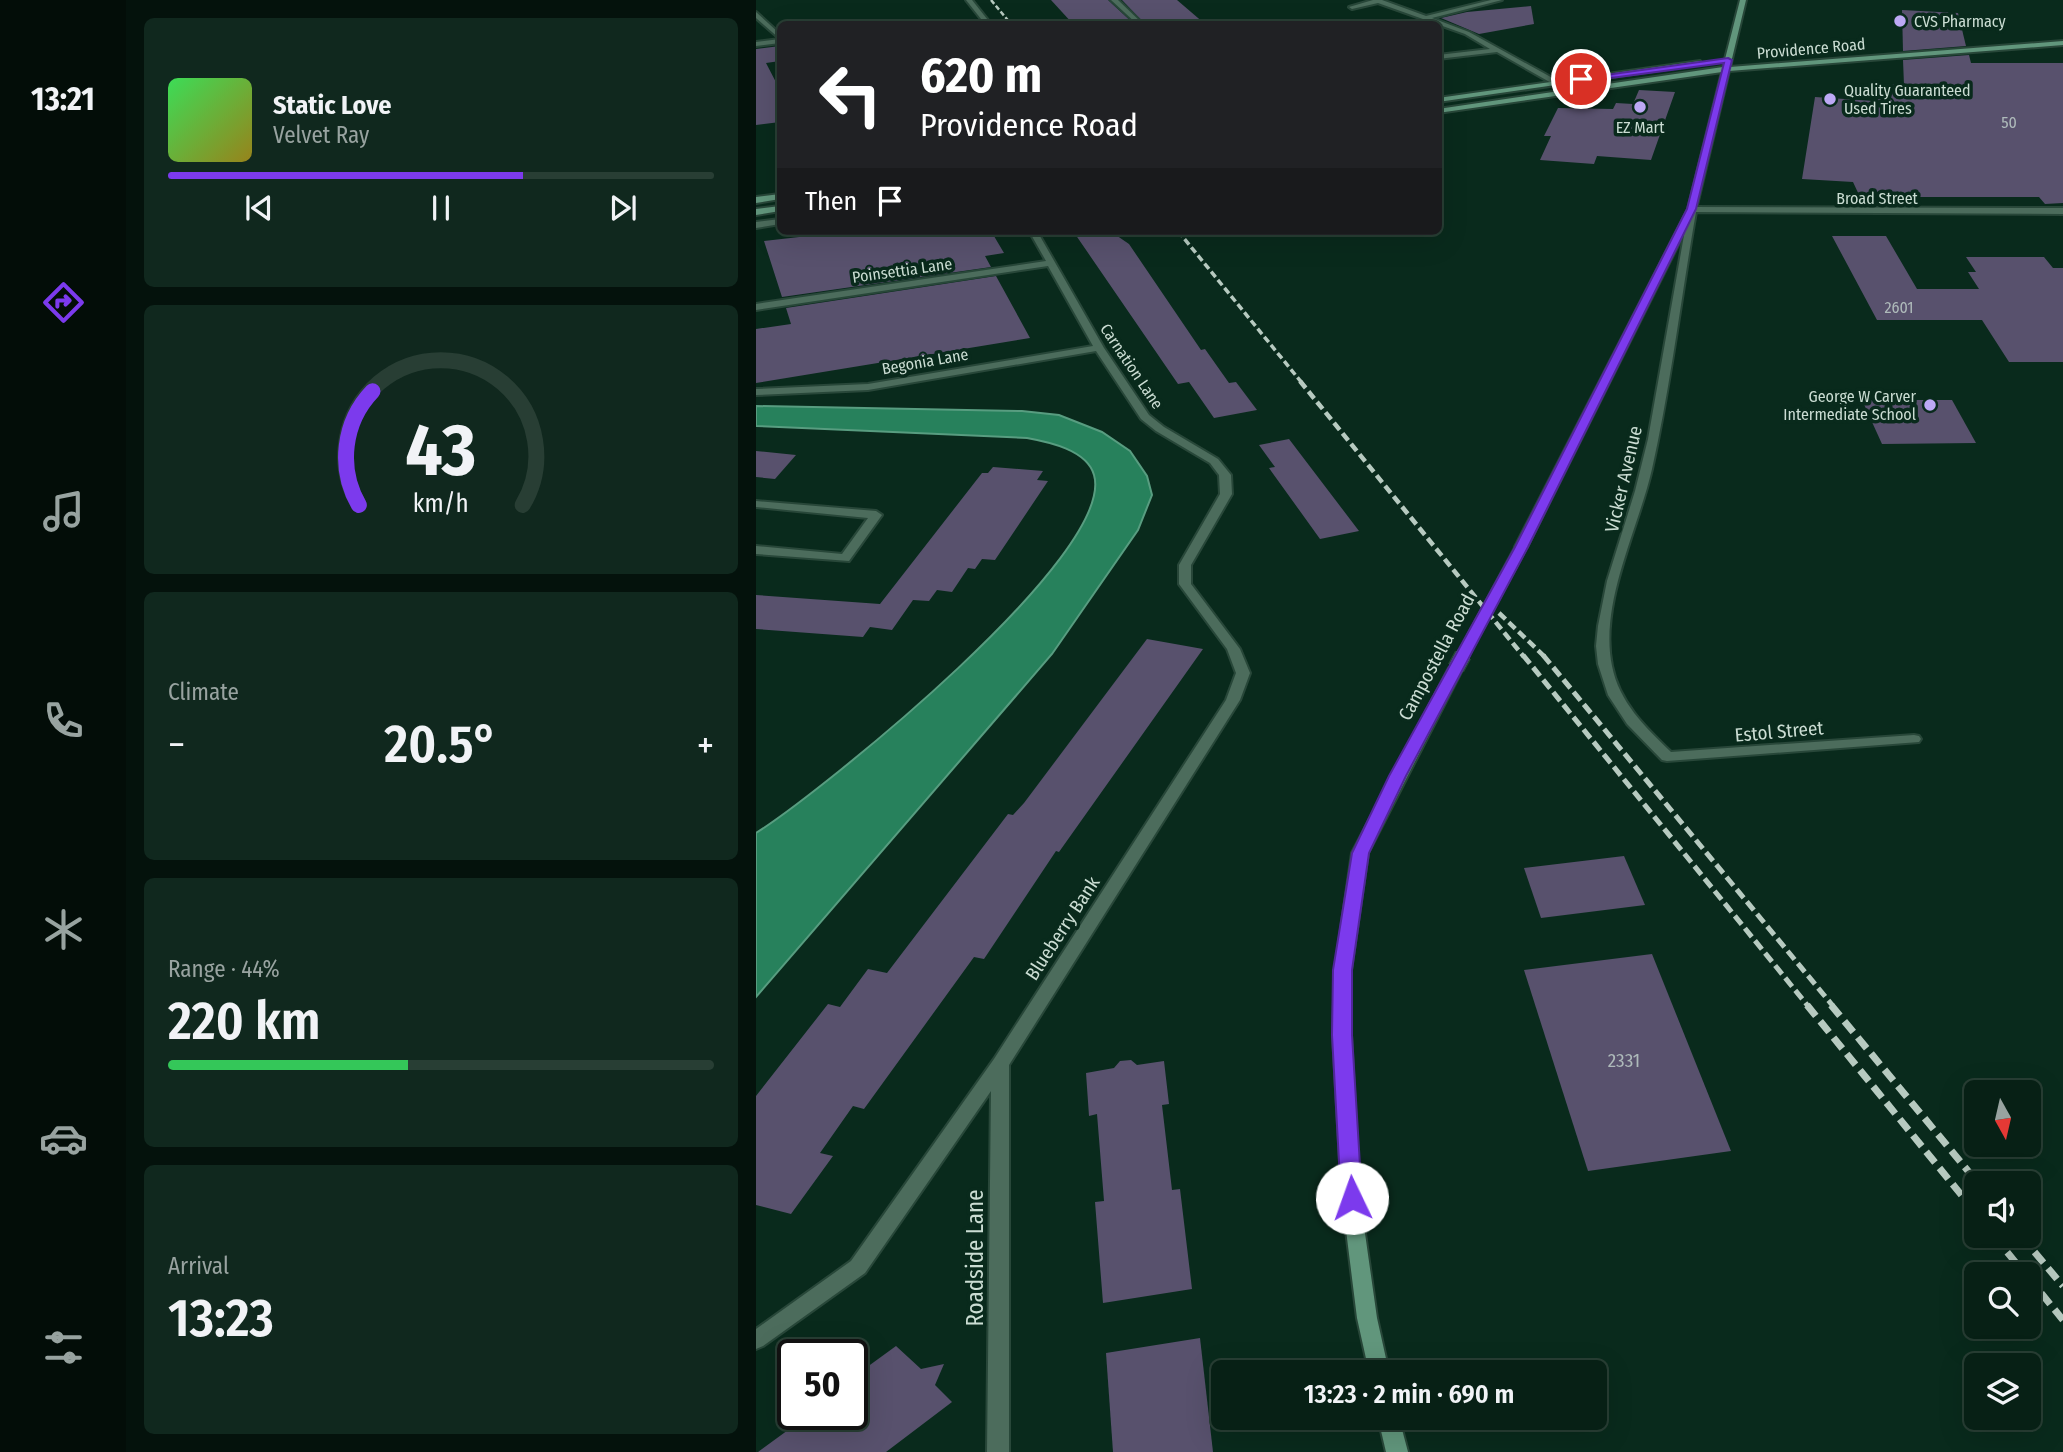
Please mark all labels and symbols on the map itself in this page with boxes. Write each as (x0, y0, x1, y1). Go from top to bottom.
place label: CVS Pharmacy (1914, 12, 2007, 31)
marker: CVS Pharmacy (1892, 13, 1908, 29)
street label: Providence Road (1756, 34, 1866, 63)
pin (1551, 49, 1611, 109)
place label: Quality Guaranteed Used Tires (1844, 81, 1971, 118)
marker: Quality Guaranteed Used Tires (1822, 91, 1838, 107)
marker: EZ Mart (1632, 99, 1648, 115)
house number: 50 (2001, 113, 2017, 132)
place label: EZ Mart (1616, 118, 1665, 137)
street label: Broad Street (1836, 189, 1919, 208)
street label: Poinsettia Lane (851, 254, 953, 287)
house number: 2601 (1884, 298, 1914, 317)
street label: Carnation Lane (1096, 320, 1167, 413)
street label: Begonia Lane (880, 345, 970, 378)
place label: George W Carver Intermediate School (1783, 387, 1916, 424)
marker: George W Carver Intermediate School (1922, 397, 1938, 413)
street label: Vicker Avenue (1600, 423, 1647, 535)
street label: Campostella Road (1393, 590, 1479, 724)
street label: Estol Street (1734, 716, 1825, 747)
street label: Blueberry Bank (1020, 872, 1105, 984)
house number: 2331 (1608, 1049, 1640, 1072)
north arrow (1964, 1080, 2040, 1157)
position arrow (1315, 1161, 1389, 1235)
street label: Roadside Lane (961, 1189, 989, 1327)
speed limit sign: 50 (777, 1339, 868, 1430)

